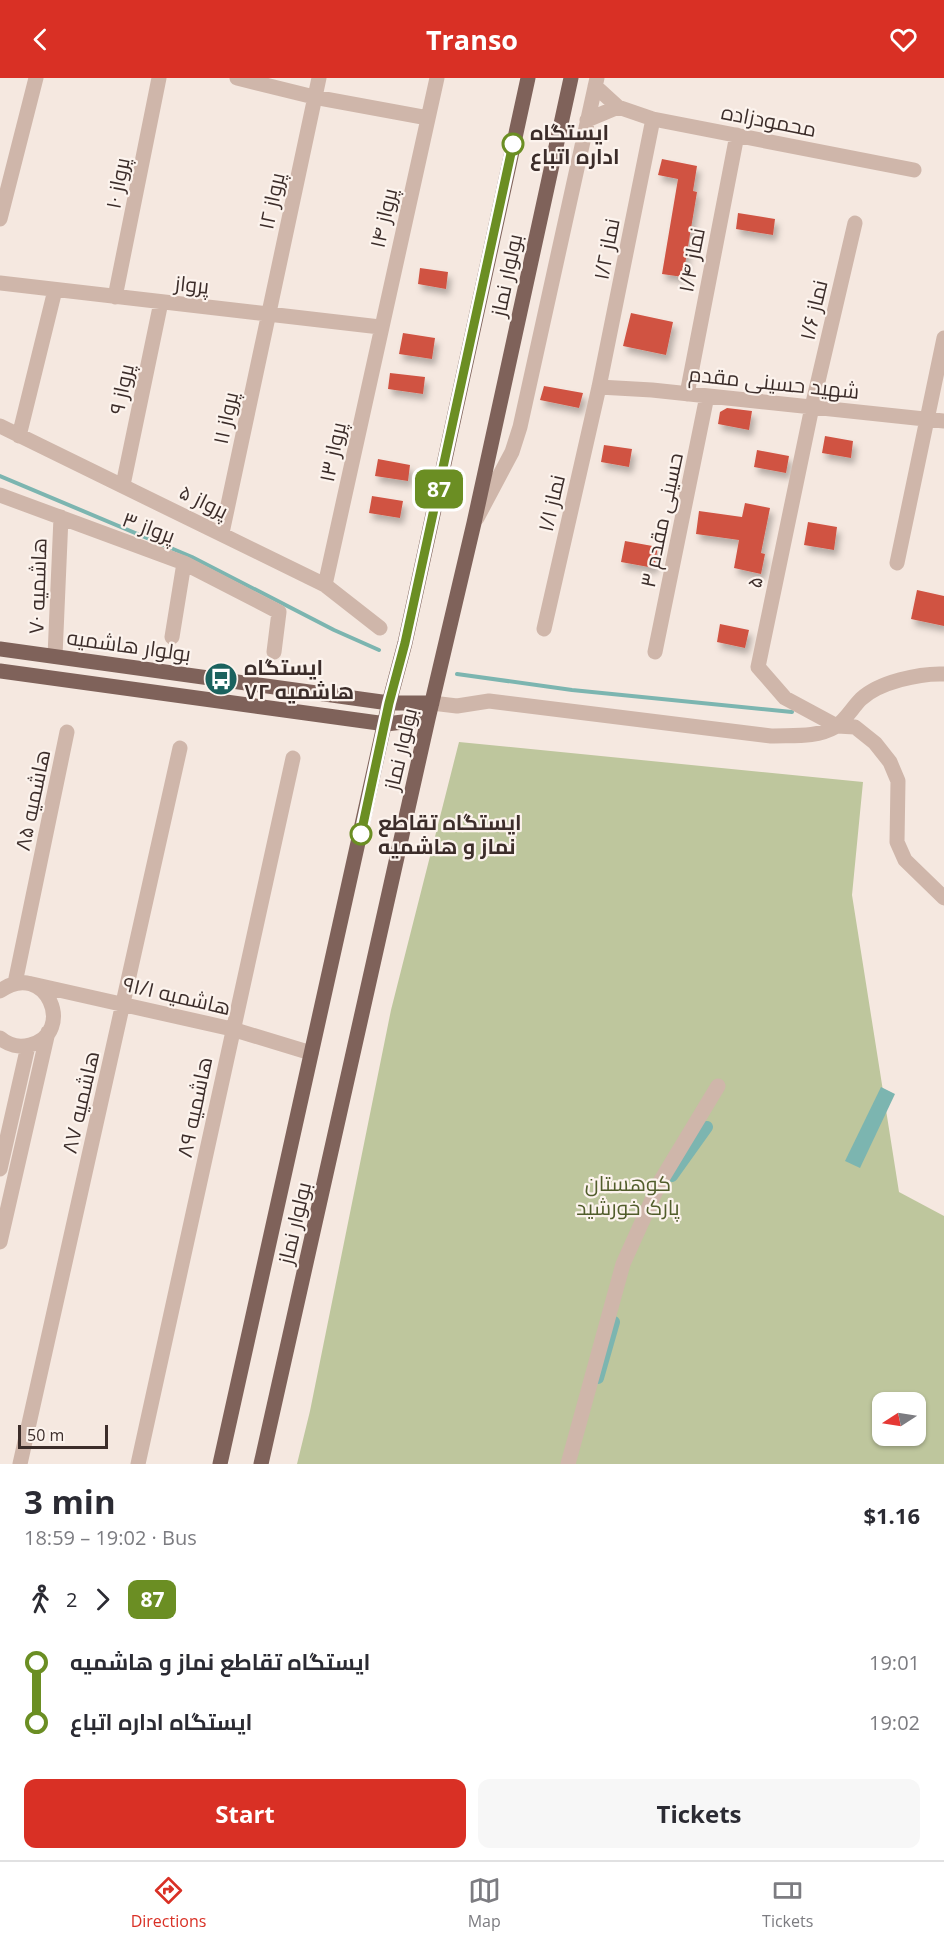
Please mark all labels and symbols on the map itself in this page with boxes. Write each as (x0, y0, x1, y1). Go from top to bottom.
street label: محمودزاده (719, 97, 819, 143)
place label: ایستگاه اداره اتباع (530, 118, 620, 171)
marker: ایستگاه اداره اتباع (502, 133, 524, 155)
street label: پرواز ۱۰ (98, 155, 137, 211)
street label: پرواز ۱۲ (251, 170, 292, 232)
street label: پرواز ۱۴ (363, 185, 404, 251)
street label: نماز ۱/۲ (586, 216, 626, 282)
street label: نماز ۱/۴ (671, 225, 711, 295)
street label: بولوار نماز (483, 231, 528, 320)
street label: پرواز (172, 268, 211, 301)
street label: نماز ۱/۶ (792, 277, 834, 343)
street label: شهید حسینی مقدم (687, 359, 861, 406)
street label: پرواز ۹ (102, 361, 141, 417)
street label: پرواز ۱۱ (206, 389, 245, 447)
street label: پرواز ۱۳ (312, 419, 353, 485)
street label: حسینی مقدم ۳ (633, 450, 690, 590)
line badge: 87 (412, 470, 466, 508)
street label: نماز ۱/۱ (531, 472, 571, 534)
street label: پرواز ۵ (174, 477, 234, 526)
street label: پرواز ۳ (118, 505, 180, 550)
street label: هاشمیه ۷۰ (21, 537, 53, 635)
street label: ۵ (739, 573, 769, 591)
street label: بولوار هاشمیه (65, 622, 193, 668)
place label: ایستگاه هاشمیه ۷۲ (244, 653, 354, 705)
bus stop icon: ایستگاه هاشمیه ۷۲ (203, 661, 239, 697)
street label: بولوار نماز (377, 705, 423, 794)
street label: هاشمیه ۸۵ (8, 747, 56, 853)
place label: ایستگاه تقاطع نماز و هاشمیه (378, 808, 522, 860)
marker: ایستگاه تقاطع نماز و هاشمیه (350, 823, 372, 845)
street label: هاشمیه ۹۱/۱ (120, 969, 234, 1021)
street label: هاشمیه ۸۷ (55, 1048, 105, 1156)
street label: هاشمیه ۸۹ (170, 1054, 218, 1160)
park label: کوهستان پارک خورشید (576, 1169, 680, 1222)
street label: بولوار نماز (271, 1179, 317, 1268)
north arrow (872, 1392, 926, 1446)
scale bar (18, 1422, 108, 1450)

